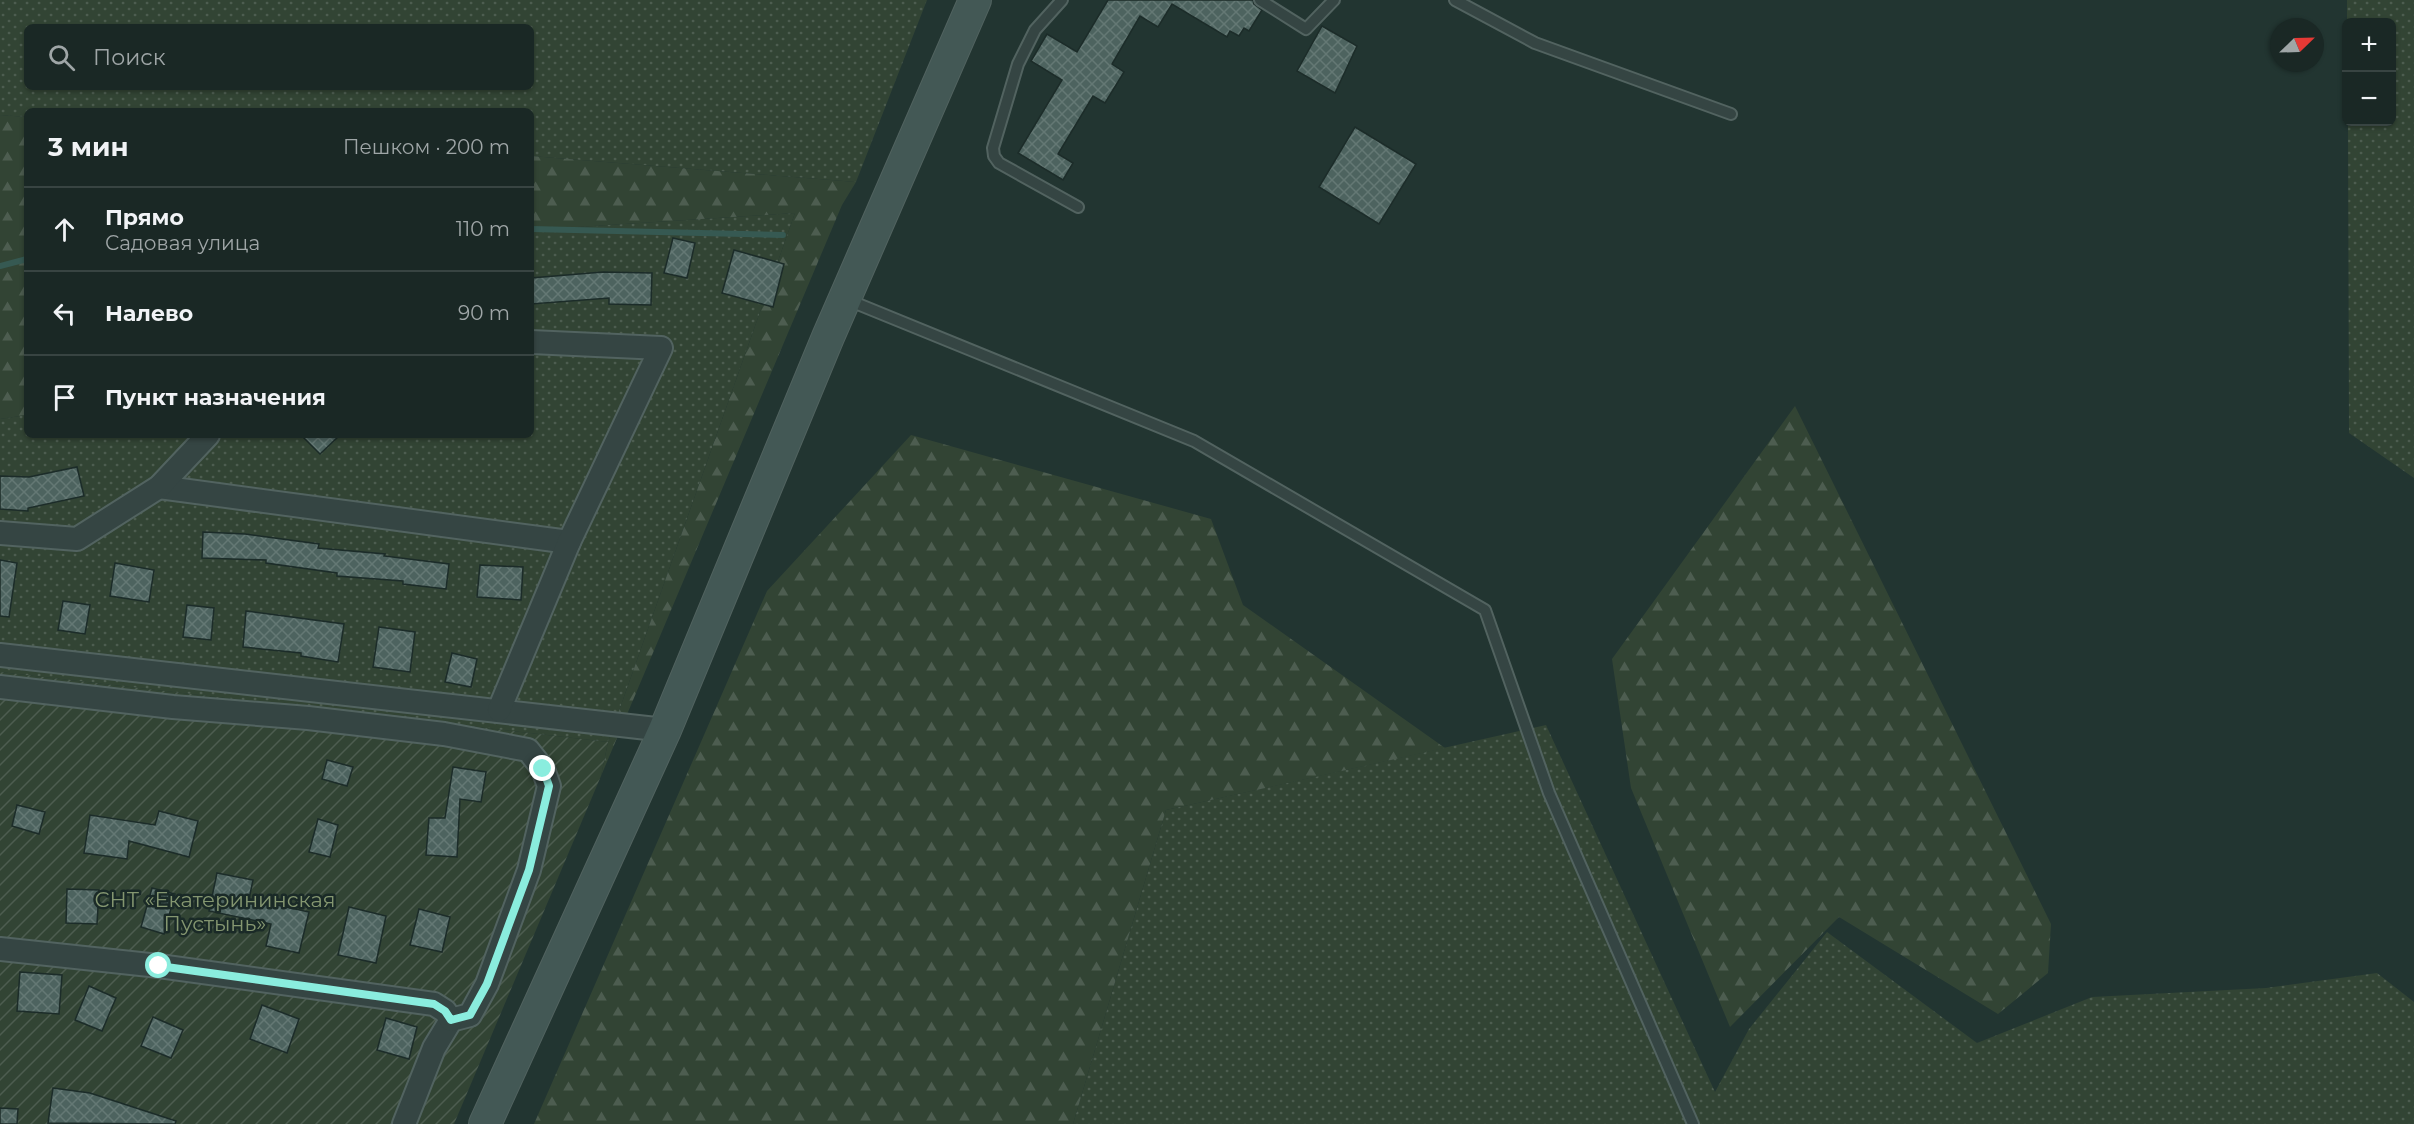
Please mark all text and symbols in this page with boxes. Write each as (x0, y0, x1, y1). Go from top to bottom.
north arrow (2270, 18, 2324, 72)
map controls (2342, 18, 2396, 126)
button: + (2342, 18, 2396, 72)
search box (24, 24, 534, 90)
icon: search (45, 41, 78, 74)
text: Поиск (93, 44, 165, 71)
button: − (2342, 72, 2396, 126)
text: 3 мин (48, 131, 128, 163)
text: Пешком · 200 m (343, 135, 510, 159)
text: Прямо (105, 204, 184, 231)
icon: ahead (48, 213, 81, 246)
text: 110 m (456, 217, 510, 241)
text: Садовая улица (105, 231, 260, 255)
icon: left (48, 297, 81, 330)
text: Налево (105, 300, 193, 327)
text: 90 m (458, 301, 510, 325)
icon: arrive (48, 381, 81, 414)
text: Пункт назначения (105, 384, 326, 411)
route end (529, 755, 555, 781)
park label: СНТ «Екатерининская Пустынь» (94, 887, 336, 936)
route start (145, 952, 171, 978)

